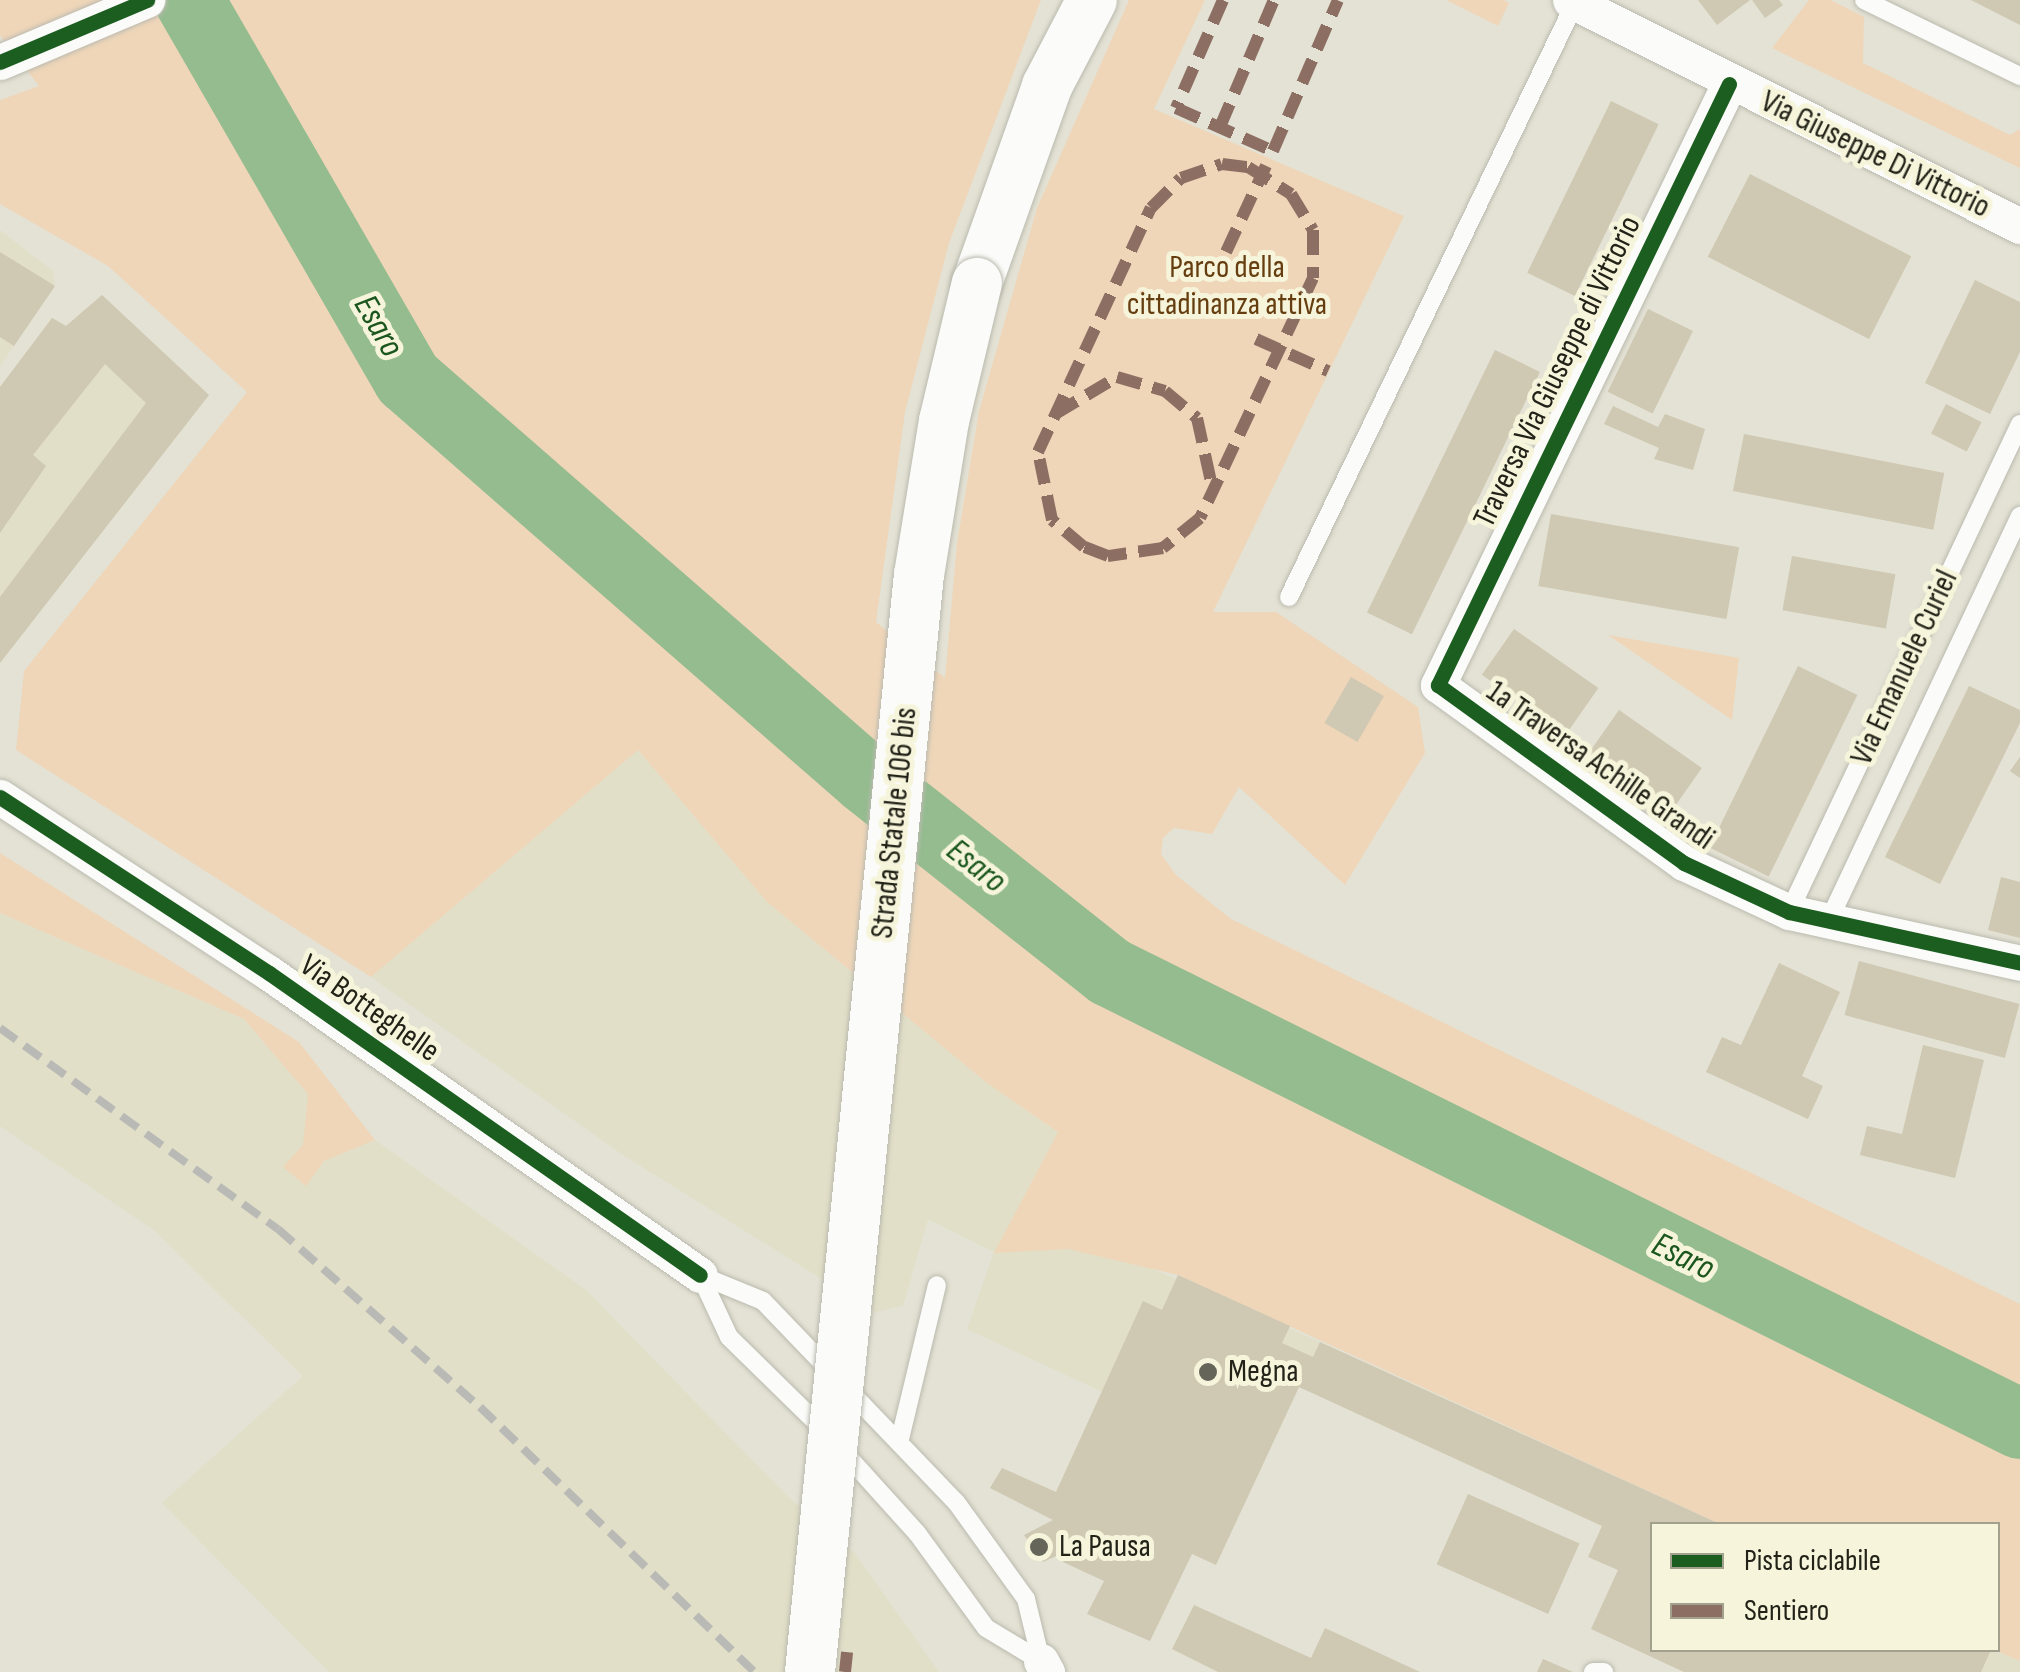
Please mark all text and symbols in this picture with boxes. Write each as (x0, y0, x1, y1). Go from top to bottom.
street label: Via Giuseppe Di Vittorio (1754, 83, 1996, 227)
street label: Traversa Via Giuseppe di Vittorio (1466, 210, 1650, 534)
park label: Parco della cittadinanza attiva (1127, 250, 1327, 325)
water label: Esaro (344, 288, 412, 364)
street label: Via Emanuele Curiel (1843, 565, 1967, 771)
street label: 1a Traversa Achille Grandi (1479, 673, 1721, 859)
street label: Strada Statale 106 bis (864, 706, 926, 940)
water label: Esaro (938, 830, 1014, 902)
street label: Via Botteghelle (292, 947, 446, 1071)
water label: Esaro (1645, 1224, 1721, 1290)
place label: Megna (1228, 1353, 1299, 1391)
marker: Megna (1197, 1361, 1219, 1383)
legend (1650, 1522, 2000, 1652)
place label: La Pausa (1059, 1528, 1151, 1566)
marker: La Pausa (1028, 1536, 1050, 1558)
text: Pista ciclabile (1744, 1543, 1881, 1579)
text: Sentiero (1744, 1593, 1829, 1629)

